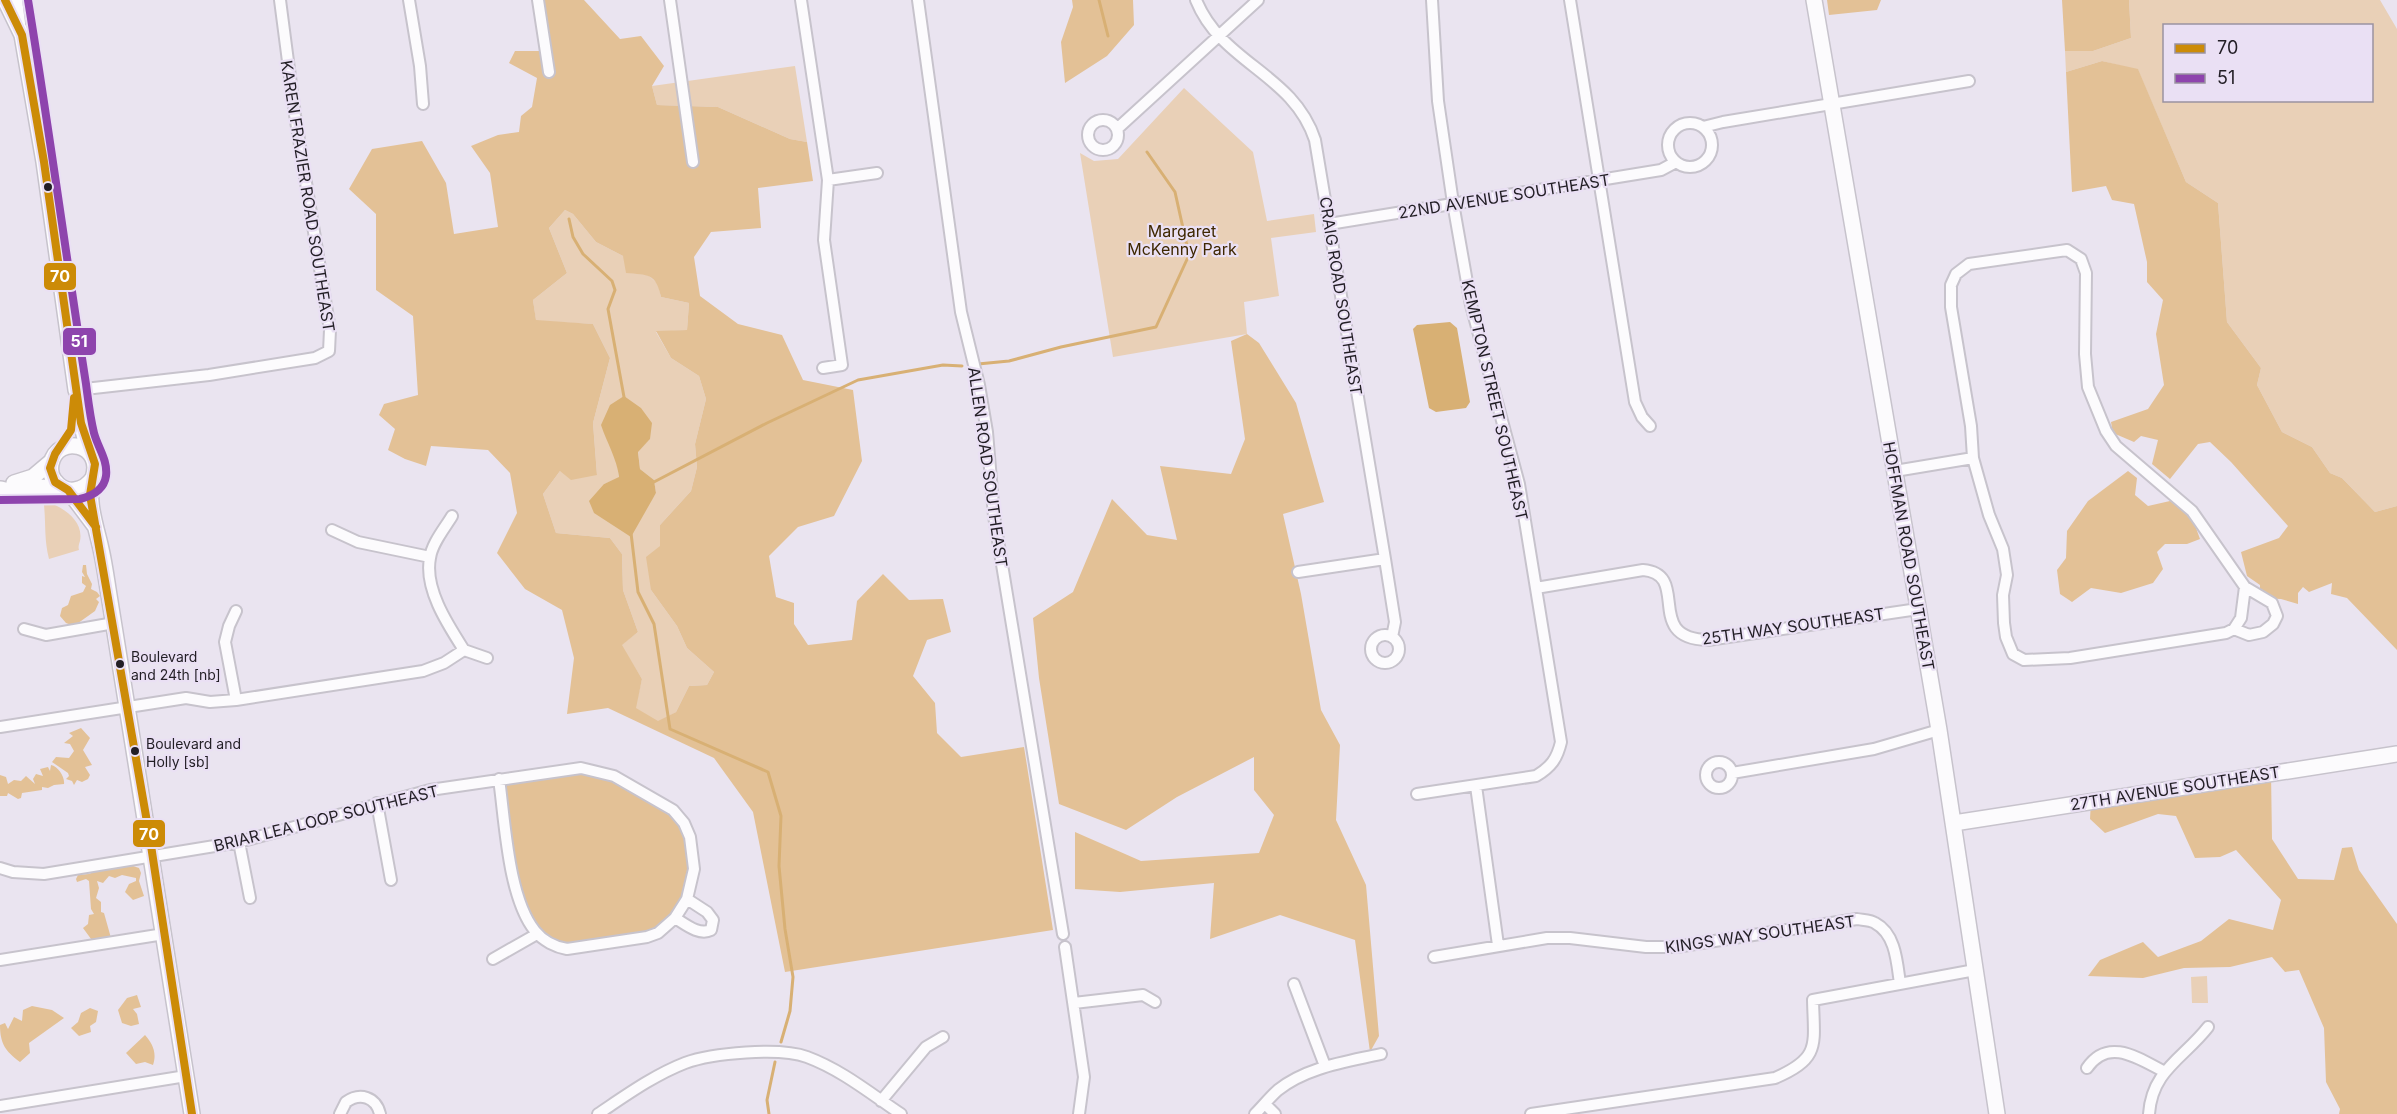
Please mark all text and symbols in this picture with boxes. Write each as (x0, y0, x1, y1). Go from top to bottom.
legend (2163, 24, 2373, 102)
text: 70 (2217, 37, 2238, 58)
street label: KAREN FRAZIER ROAD SOUTHEAST (277, 59, 339, 333)
text: 51 (2217, 67, 2235, 88)
street label: 22ND AVENUE SOUTHEAST (1397, 169, 1611, 223)
unlabelled marker (42, 181, 54, 193)
street label: CRAIG ROAD SOUTHEAST (1315, 195, 1367, 397)
park label: Margaret McKenny Park (1127, 221, 1237, 259)
line badge: 70 (43, 262, 77, 291)
text: 70 (50, 266, 70, 286)
street label: KEMPTON STREET SOUTHEAST (1458, 278, 1532, 522)
line badge: 51 (62, 327, 97, 356)
text: 51 (70, 331, 88, 351)
street label: ALLEN ROAD SOUTHEAST (964, 365, 1012, 569)
street label: HOFFMAN ROAD SOUTHEAST (1879, 440, 1939, 672)
street label: 25TH WAY SOUTHEAST (1700, 603, 1886, 649)
place label: Boulevard and 24th [nb] (131, 648, 221, 683)
marker: Boulevard and 24th [nb] (114, 658, 126, 670)
place label: Boulevard and Holly [sb] (146, 735, 241, 770)
marker: Boulevard and Holly [sb] (129, 745, 141, 757)
street label: 27TH AVENUE SOUTHEAST (2069, 762, 2281, 814)
street label: BRIAR LEA LOOP SOUTHEAST (212, 780, 440, 856)
line badge: 70 (132, 819, 166, 848)
text: 70 (139, 824, 159, 844)
street label: KINGS WAY SOUTHEAST (1664, 911, 1856, 957)

